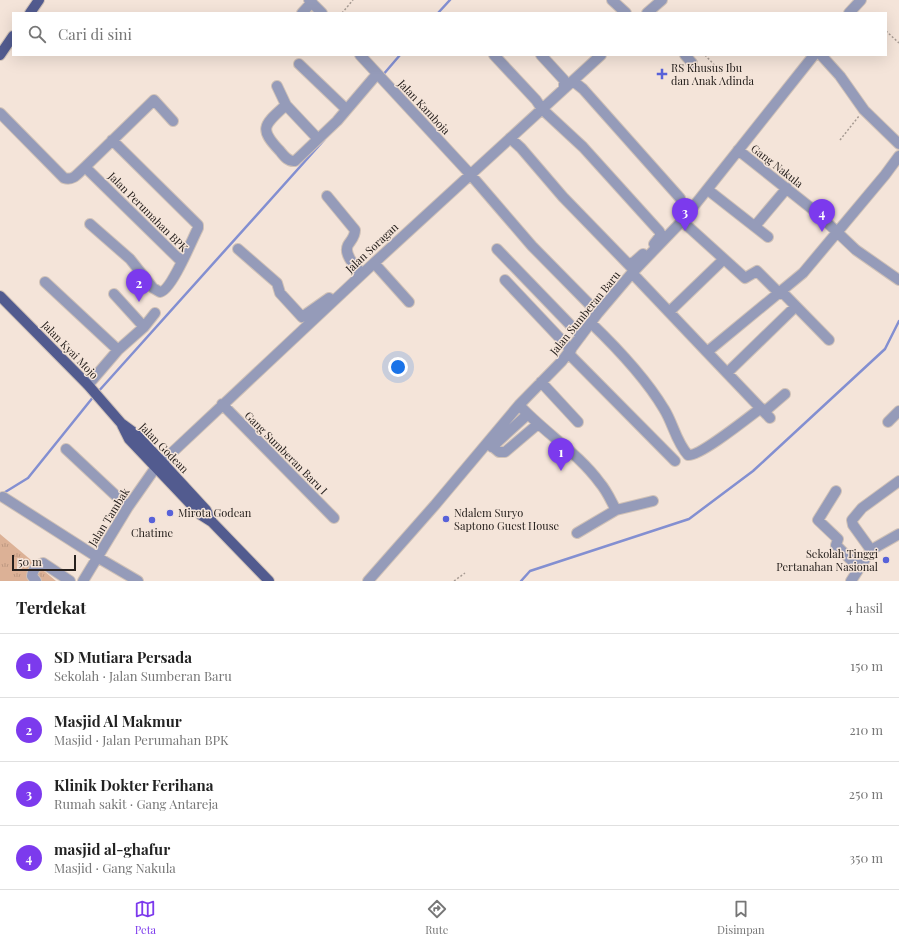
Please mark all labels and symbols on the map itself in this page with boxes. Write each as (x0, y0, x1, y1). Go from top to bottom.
place label: RS Khusus Ibu dan Anak Adinda (671, 60, 755, 88)
marker: RS Khusus Ibu dan Anak Adinda (656, 68, 668, 80)
street label: Jalan Kamboja (394, 75, 454, 138)
street label: Gang Nakula (748, 141, 807, 191)
street label: Jalan Perumahan BPK (105, 168, 192, 255)
pin: 3 (672, 198, 698, 231)
pin: 4 (809, 199, 835, 232)
street label: Jalan Soragan (341, 219, 402, 277)
street label: Jalan Sumberan Baru (545, 267, 624, 359)
pin: 2 (126, 269, 152, 302)
street label: Jalan Kyai Mojo (38, 317, 102, 382)
your location (388, 357, 408, 377)
street label: Gang Sumberan Baru I (242, 408, 331, 498)
street label: Jalan Godean (136, 419, 192, 476)
pin: 1 (548, 438, 574, 471)
street label: Jalan Tambak (84, 485, 132, 550)
place label: Mirota Godean (178, 505, 252, 520)
place label: Ndalem Suryo Saptono Guest House (454, 505, 560, 533)
marker: Mirota Godean (165, 508, 175, 518)
marker: Ndalem Suryo Saptono Guest House (441, 514, 451, 524)
marker: Chatime (147, 515, 157, 525)
place label: Chatime (131, 525, 173, 540)
place label: Sekolah Tinggi Pertanahan Nasional (776, 546, 878, 574)
scale bar (12, 553, 76, 572)
marker: Sekolah Tinggi Pertanahan Nasional (881, 555, 891, 565)

